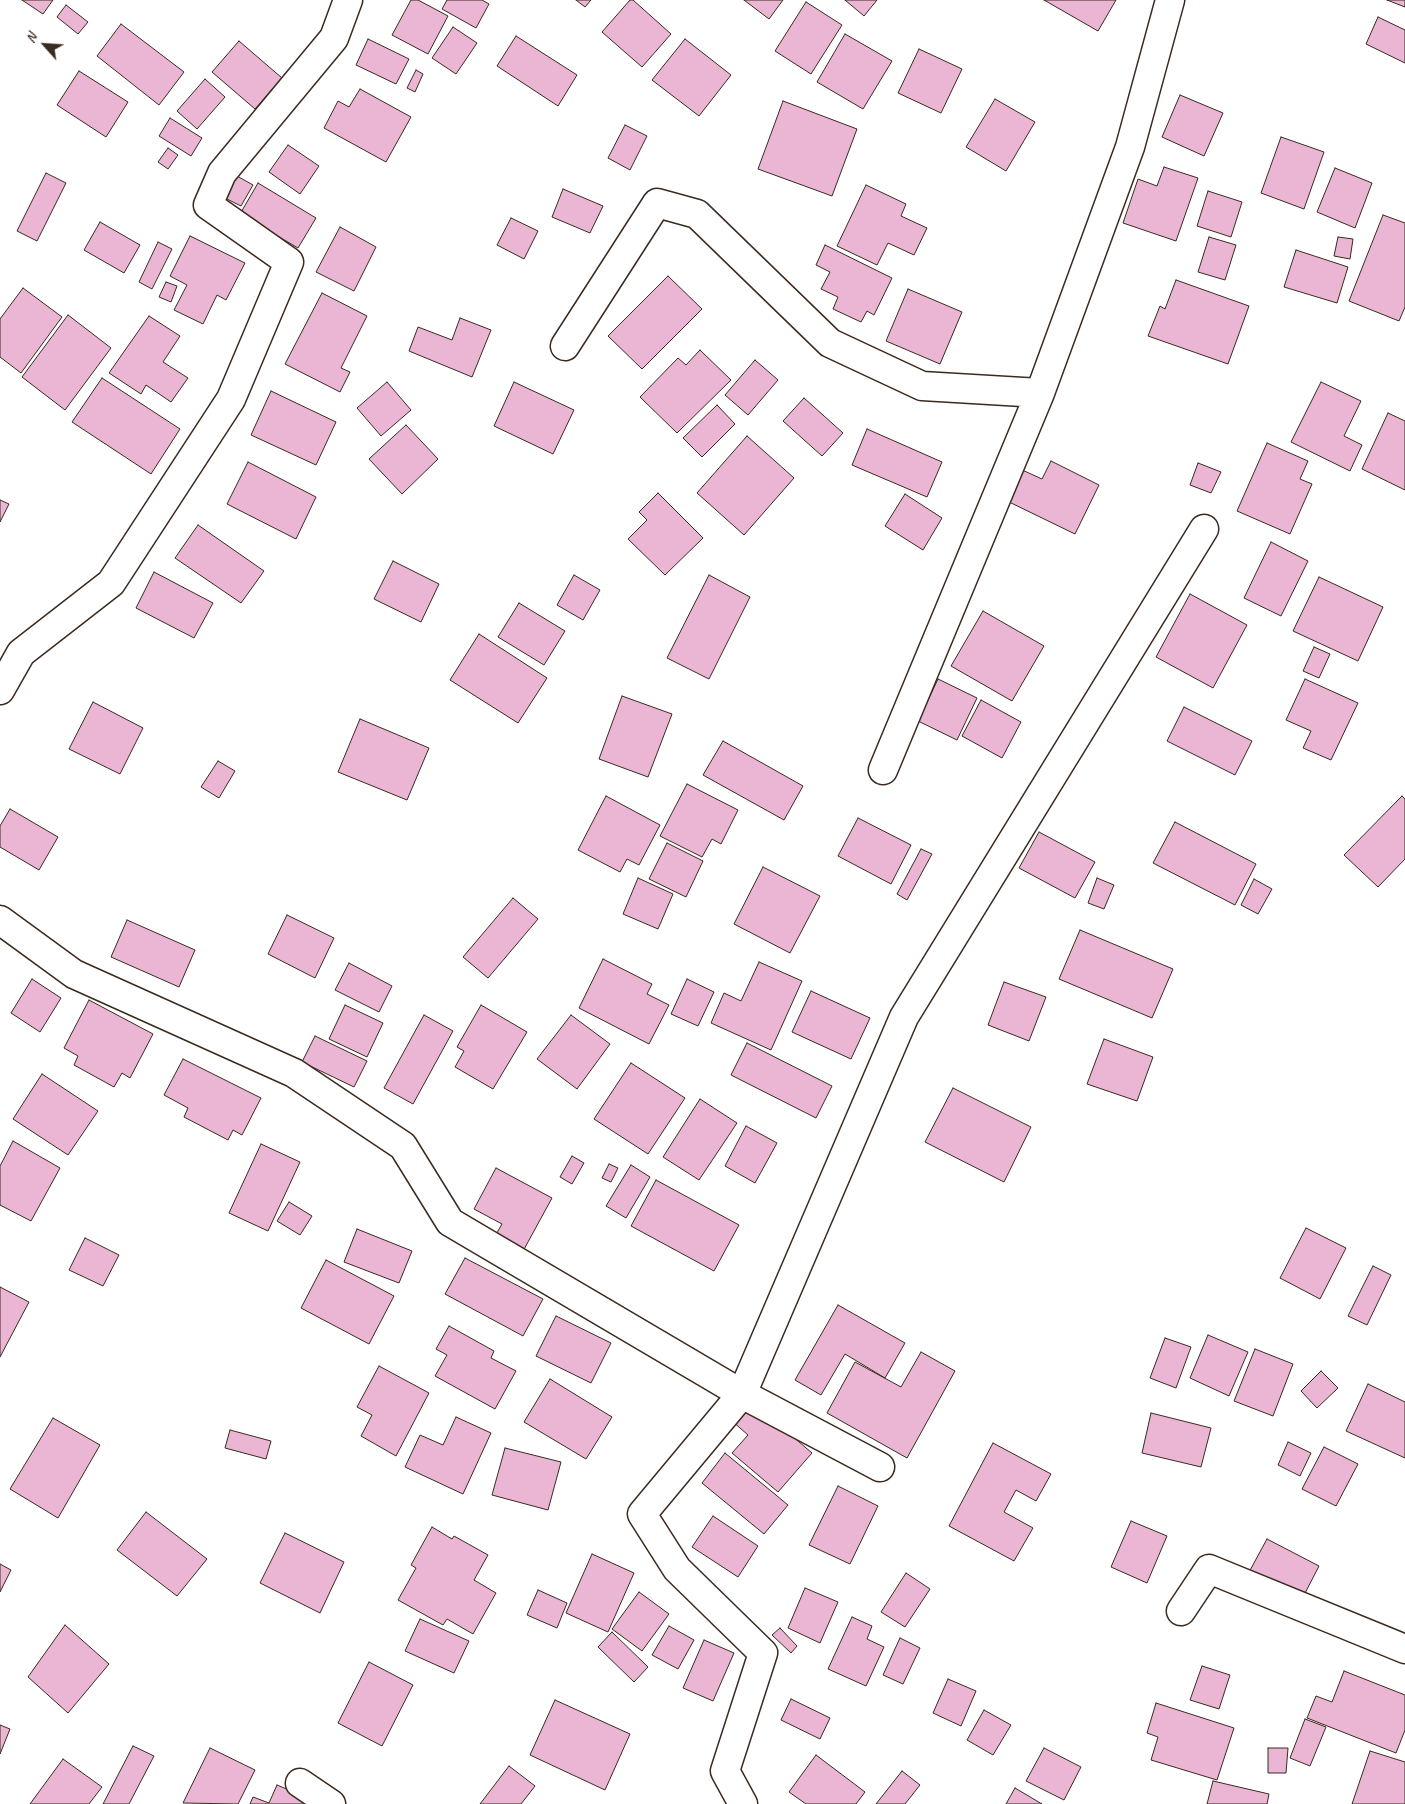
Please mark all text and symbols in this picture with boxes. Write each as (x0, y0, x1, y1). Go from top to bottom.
north arrow (20, 20, 70, 70)
text: N (22, 31, 41, 46)

